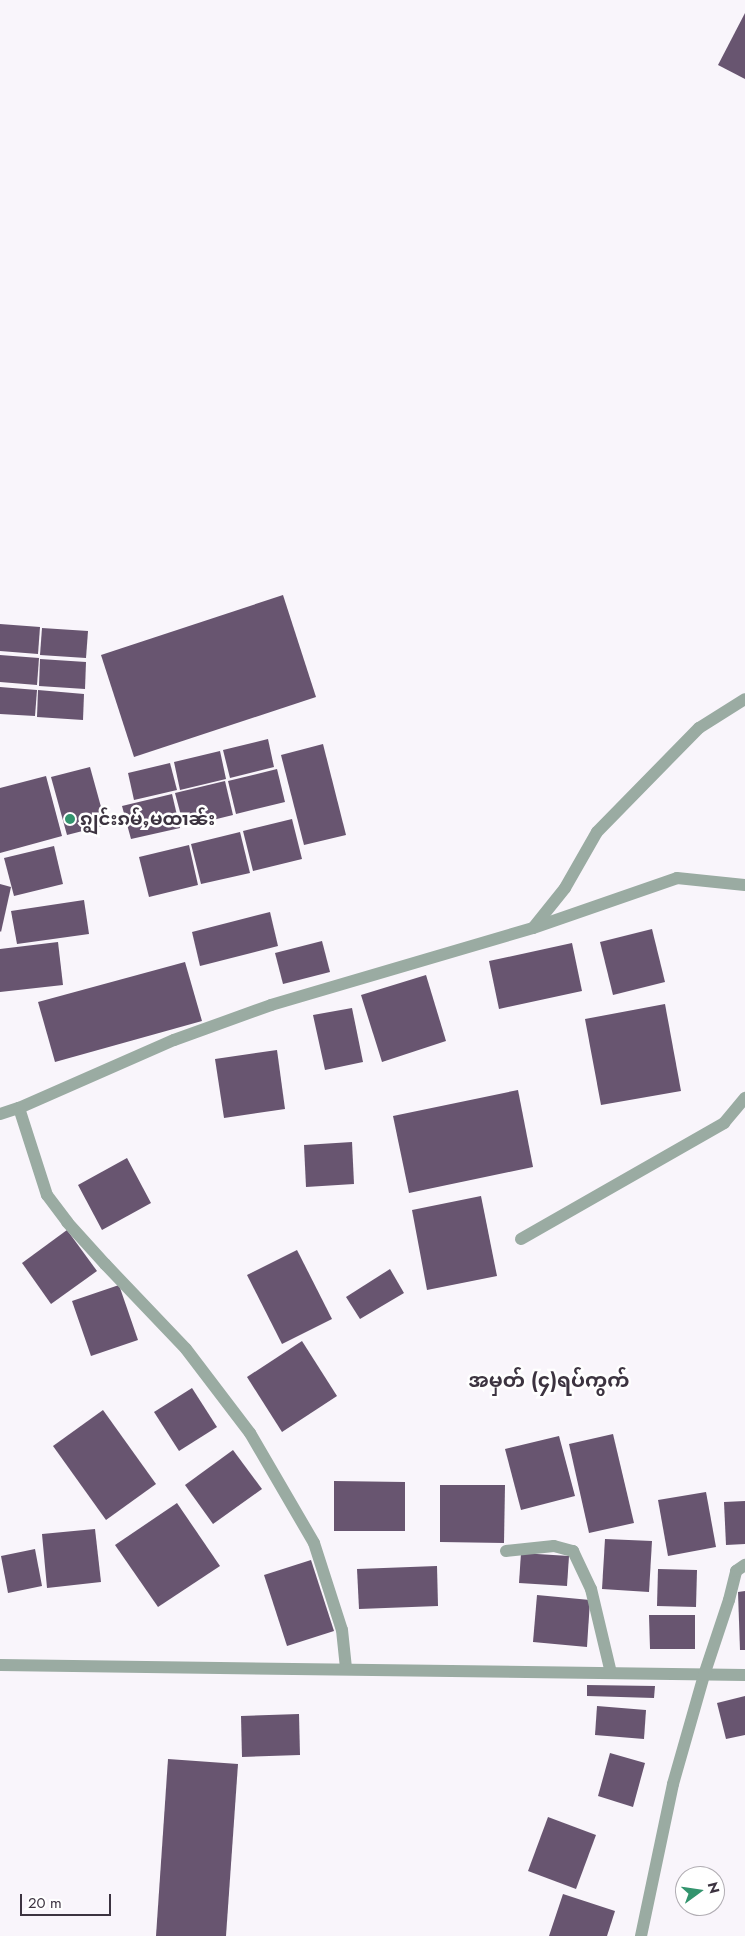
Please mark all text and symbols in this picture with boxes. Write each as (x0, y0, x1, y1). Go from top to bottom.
place label: ၵျွင်းၵမ်ႇမထၢၼ်း (80, 808, 215, 830)
marker: ၵျွင်းၵမ်ႇမထၢၼ်း (64, 813, 76, 825)
district label: အမှတ် (၄)ရပ်ကွက် (469, 1368, 629, 1392)
north arrow (675, 1866, 725, 1916)
text: N (703, 1880, 725, 1895)
scale bar (22, 1884, 114, 1916)
text: 20 m (28, 1892, 62, 1914)

